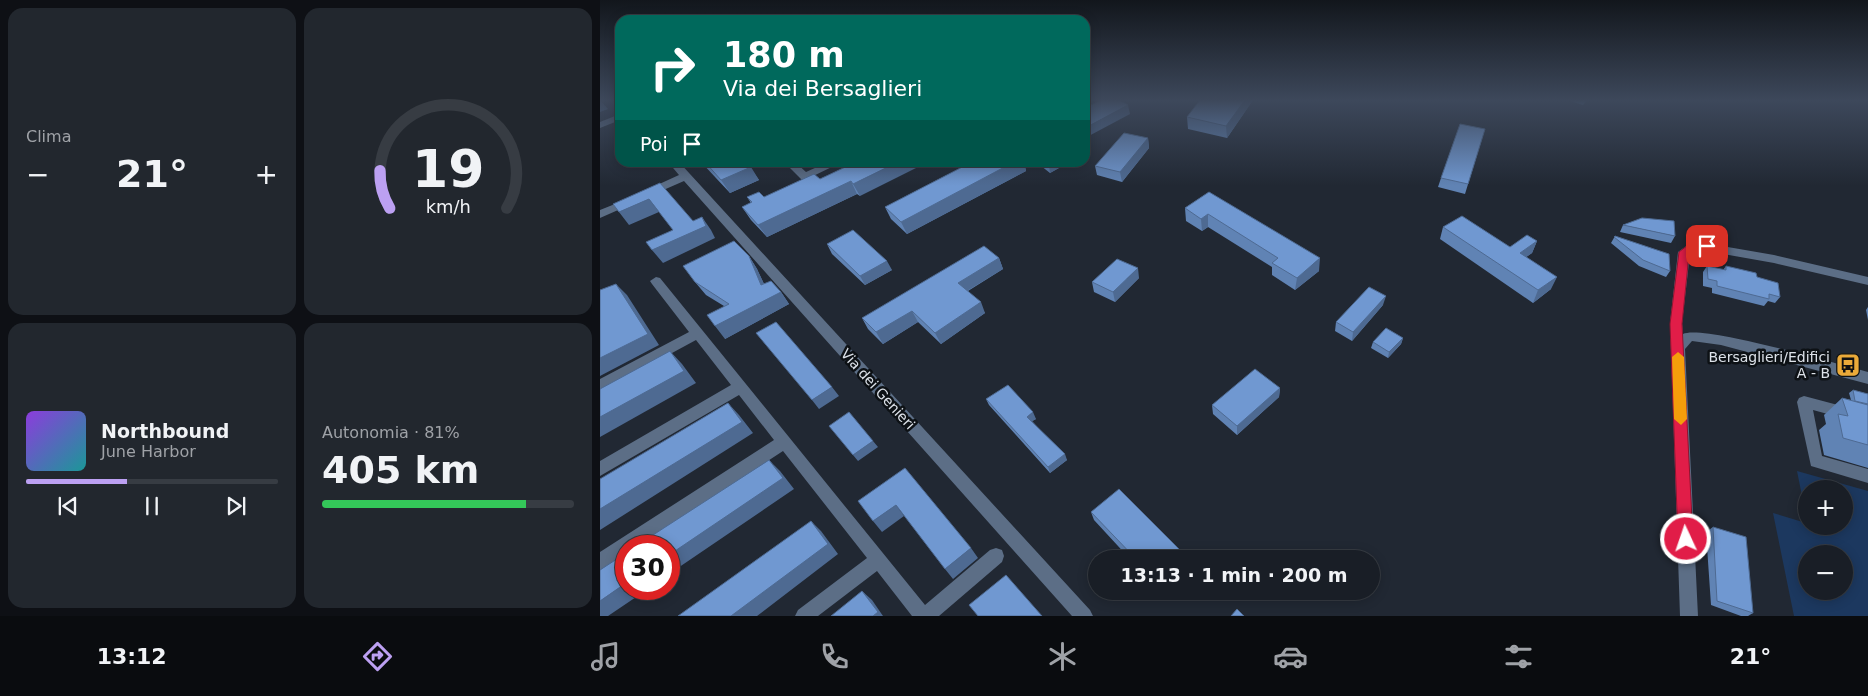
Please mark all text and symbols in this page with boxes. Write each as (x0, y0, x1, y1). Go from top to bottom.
icon: right (640, 35, 705, 100)
text: 180 m (723, 35, 845, 75)
text: Via dei Bersaglieri (723, 76, 922, 101)
text: Clima (26, 127, 71, 146)
icon: arrive (678, 130, 706, 158)
text: Poi (640, 133, 668, 155)
text: 19 (412, 139, 484, 199)
text: 21° (116, 152, 188, 196)
text: − (26, 158, 49, 191)
text: + (255, 158, 278, 191)
text: km/h (425, 196, 471, 217)
pin (1686, 225, 1728, 267)
icon: arrive (1693, 232, 1721, 260)
street label: Via dei Genieri (838, 346, 918, 432)
place label: Bersaglieri/Edifici A - B (1708, 349, 1830, 381)
bus stop icon: Bersaglieri/Edifici A - B (1835, 352, 1861, 378)
text: Northbound (101, 420, 229, 442)
text: Autonomia · 81% (322, 423, 460, 442)
text: June Harbor (101, 442, 196, 461)
text: 405 km (322, 448, 479, 492)
map controls (1798, 480, 1853, 600)
button: + (1798, 480, 1853, 535)
icon: previous (54, 492, 82, 520)
icon: pause (138, 492, 166, 520)
icon: next (222, 492, 250, 520)
position arrow (1659, 512, 1711, 564)
speed limit sign: 30 (615, 535, 680, 600)
button: − (1798, 545, 1853, 600)
text: 13:13 · 1 min · 200 m (1120, 564, 1348, 586)
icon: directions (360, 639, 395, 674)
icon: music (588, 639, 623, 674)
icon: phone (817, 639, 852, 674)
icon: climate (1045, 639, 1080, 674)
icon: car (1273, 639, 1308, 674)
icon: filters (1501, 639, 1536, 674)
text: 13:12 (97, 644, 167, 669)
text: 21° (1730, 644, 1771, 669)

